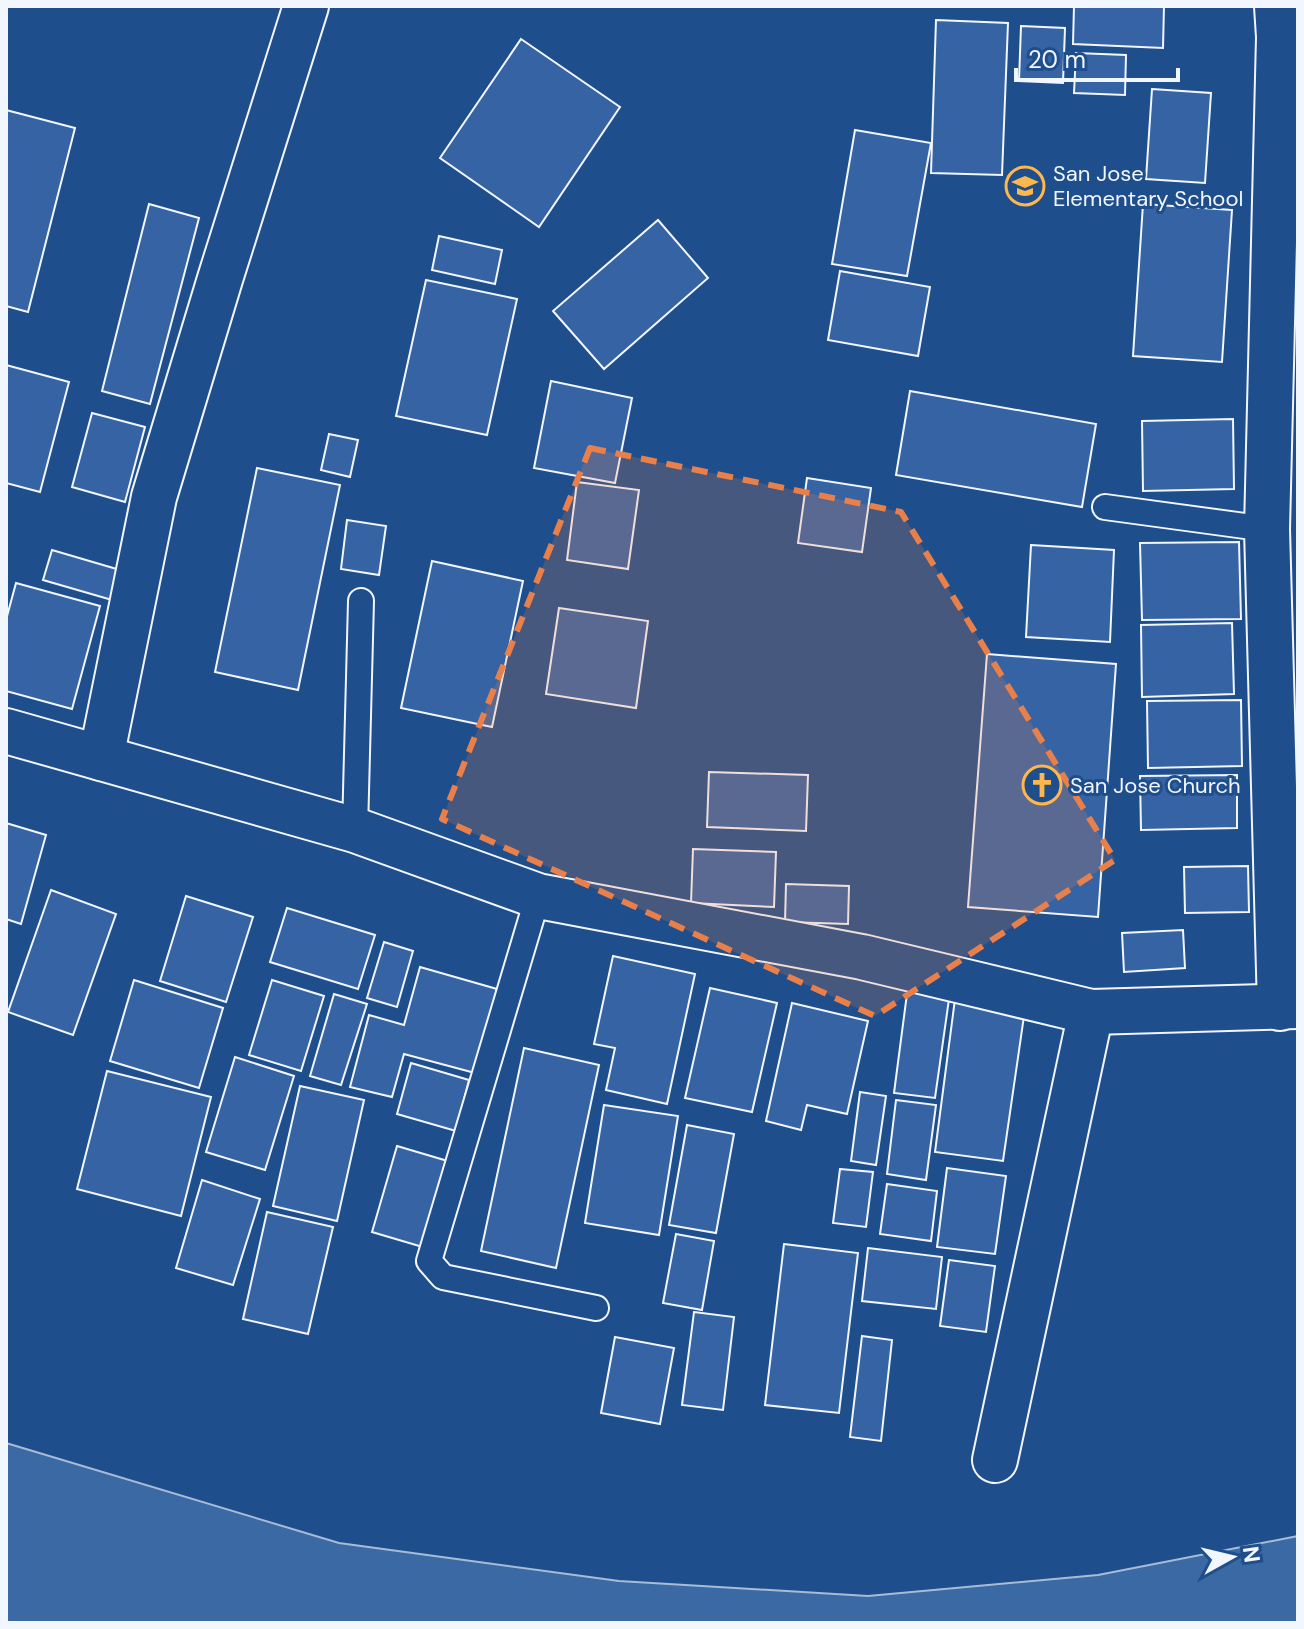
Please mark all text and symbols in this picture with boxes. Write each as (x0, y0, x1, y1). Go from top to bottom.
scale bar (1016, 32, 1178, 82)
text: 20 m (1028, 44, 1086, 75)
place label: San Jose Elementary School (1053, 159, 1243, 213)
school or university icon: San Jose Elementary School (1004, 165, 1046, 207)
church icon: San Jose Church (1021, 764, 1063, 806)
place label: San Jose Church (1070, 771, 1241, 800)
north arrow (1192, 1517, 1272, 1597)
text: N (1236, 1544, 1267, 1564)

